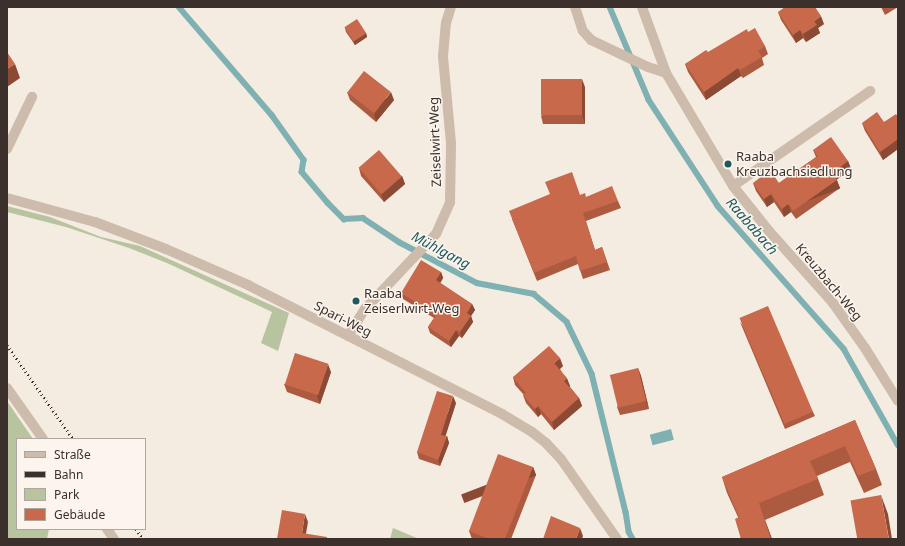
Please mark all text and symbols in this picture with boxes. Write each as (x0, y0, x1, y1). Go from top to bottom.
street label: Zeiselwirt-Weg (426, 97, 444, 187)
place label: Raaba Kreuzbachsiedlung (736, 149, 853, 180)
marker: Raaba Kreuzbachsiedlung (723, 159, 733, 169)
water label: Raababach (723, 194, 781, 258)
water label: Mühlgang (409, 228, 473, 272)
street label: Kreuzbach-Weg (792, 240, 866, 324)
place label: Raaba Zeiserlwirt-Weg (364, 286, 459, 317)
marker: Raaba Zeiserlwirt-Weg (351, 296, 361, 306)
street label: Spari-Weg (312, 298, 374, 340)
legend (16, 438, 146, 530)
text: Straße (54, 446, 91, 463)
text: Bahn (54, 466, 83, 483)
text: Park (54, 486, 79, 503)
text: Gebäude (54, 506, 105, 523)

